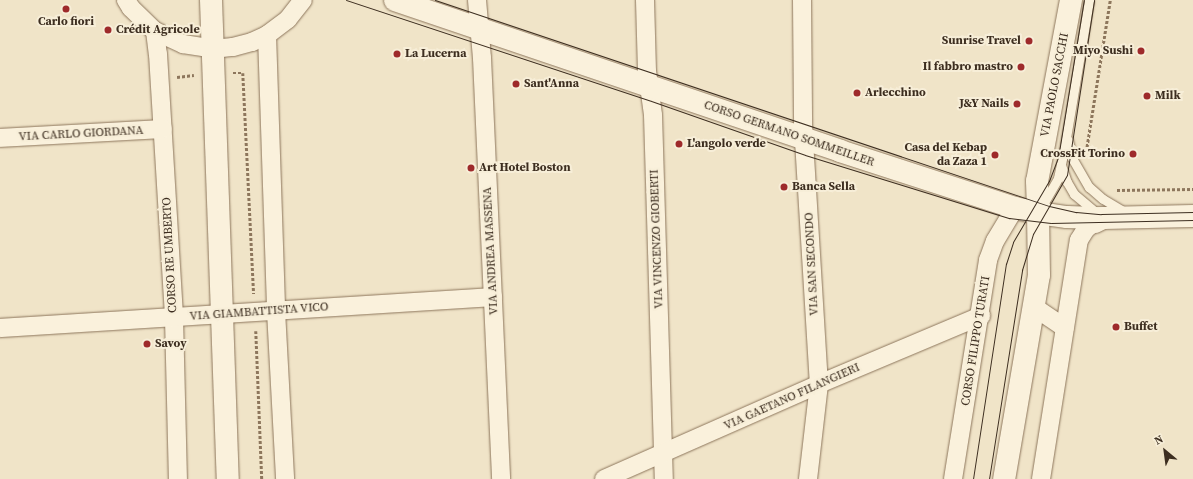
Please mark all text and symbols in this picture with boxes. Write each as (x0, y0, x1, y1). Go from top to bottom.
marker: Carlo fiori (61, 4, 71, 14)
place label: Carlo fiori (38, 15, 94, 29)
place label: Crédit Agricole (116, 23, 200, 37)
marker: Crédit Agricole (103, 25, 113, 35)
street label: VIA PAOLO SACCHI (1038, 32, 1072, 138)
place label: Sunrise Travel (942, 34, 1021, 48)
marker: Sunrise Travel (1024, 36, 1034, 46)
place label: Miyo Sushi (1073, 44, 1133, 58)
marker: Miyo Sushi (1136, 46, 1146, 56)
place label: La Lucerna (405, 47, 467, 61)
marker: La Lucerna (392, 49, 402, 59)
place label: Il fabbro mastro (923, 60, 1013, 74)
marker: Il fabbro mastro (1016, 62, 1026, 72)
place label: Sant'Anna (524, 77, 579, 91)
marker: Sant'Anna (511, 79, 521, 89)
place label: Arlecchino (865, 86, 926, 100)
marker: Arlecchino (852, 88, 862, 98)
place label: Milk (1155, 89, 1181, 103)
marker: Milk (1142, 91, 1152, 101)
place label: J&Y Nails (959, 97, 1009, 111)
street label: CORSO GERMANO SOMMEILLER (702, 98, 876, 170)
marker: J&Y Nails (1012, 99, 1022, 109)
street label: VIA CARLO GIORDANA (18, 124, 144, 144)
place label: L'angolo verde (687, 137, 766, 151)
marker: L'angolo verde (674, 139, 684, 149)
place label: Casa del Kebap da Zaza 1 (904, 141, 987, 169)
place label: CrossFit Torino (1040, 147, 1125, 161)
marker: CrossFit Torino (1128, 149, 1138, 159)
marker: Casa del Kebap da Zaza 1 (990, 150, 1000, 160)
place label: Art Hotel Boston (479, 161, 571, 175)
marker: Art Hotel Boston (466, 163, 476, 173)
street label: VIA VINCENZO GIOBERTI (647, 169, 667, 309)
place label: Banca Sella (792, 180, 855, 194)
marker: Banca Sella (779, 182, 789, 192)
street label: VIA ANDREA MASSENA (480, 187, 502, 315)
street label: CORSO RE UMBERTO (160, 197, 180, 313)
street label: VIA SAN SECONDO (802, 212, 822, 316)
street label: CORSO FILIPPO TURATI (959, 275, 993, 407)
street label: VIA GIAMBATTISTA VICO (189, 300, 329, 324)
place label: Buffet (1124, 320, 1157, 334)
marker: Buffet (1111, 322, 1121, 332)
place label: Savoy (155, 337, 187, 351)
marker: Savoy (142, 339, 152, 349)
street label: VIA GAETANO FILANGIERI (722, 360, 862, 434)
north arrow (1145, 431, 1185, 471)
text: N (1152, 432, 1166, 449)

